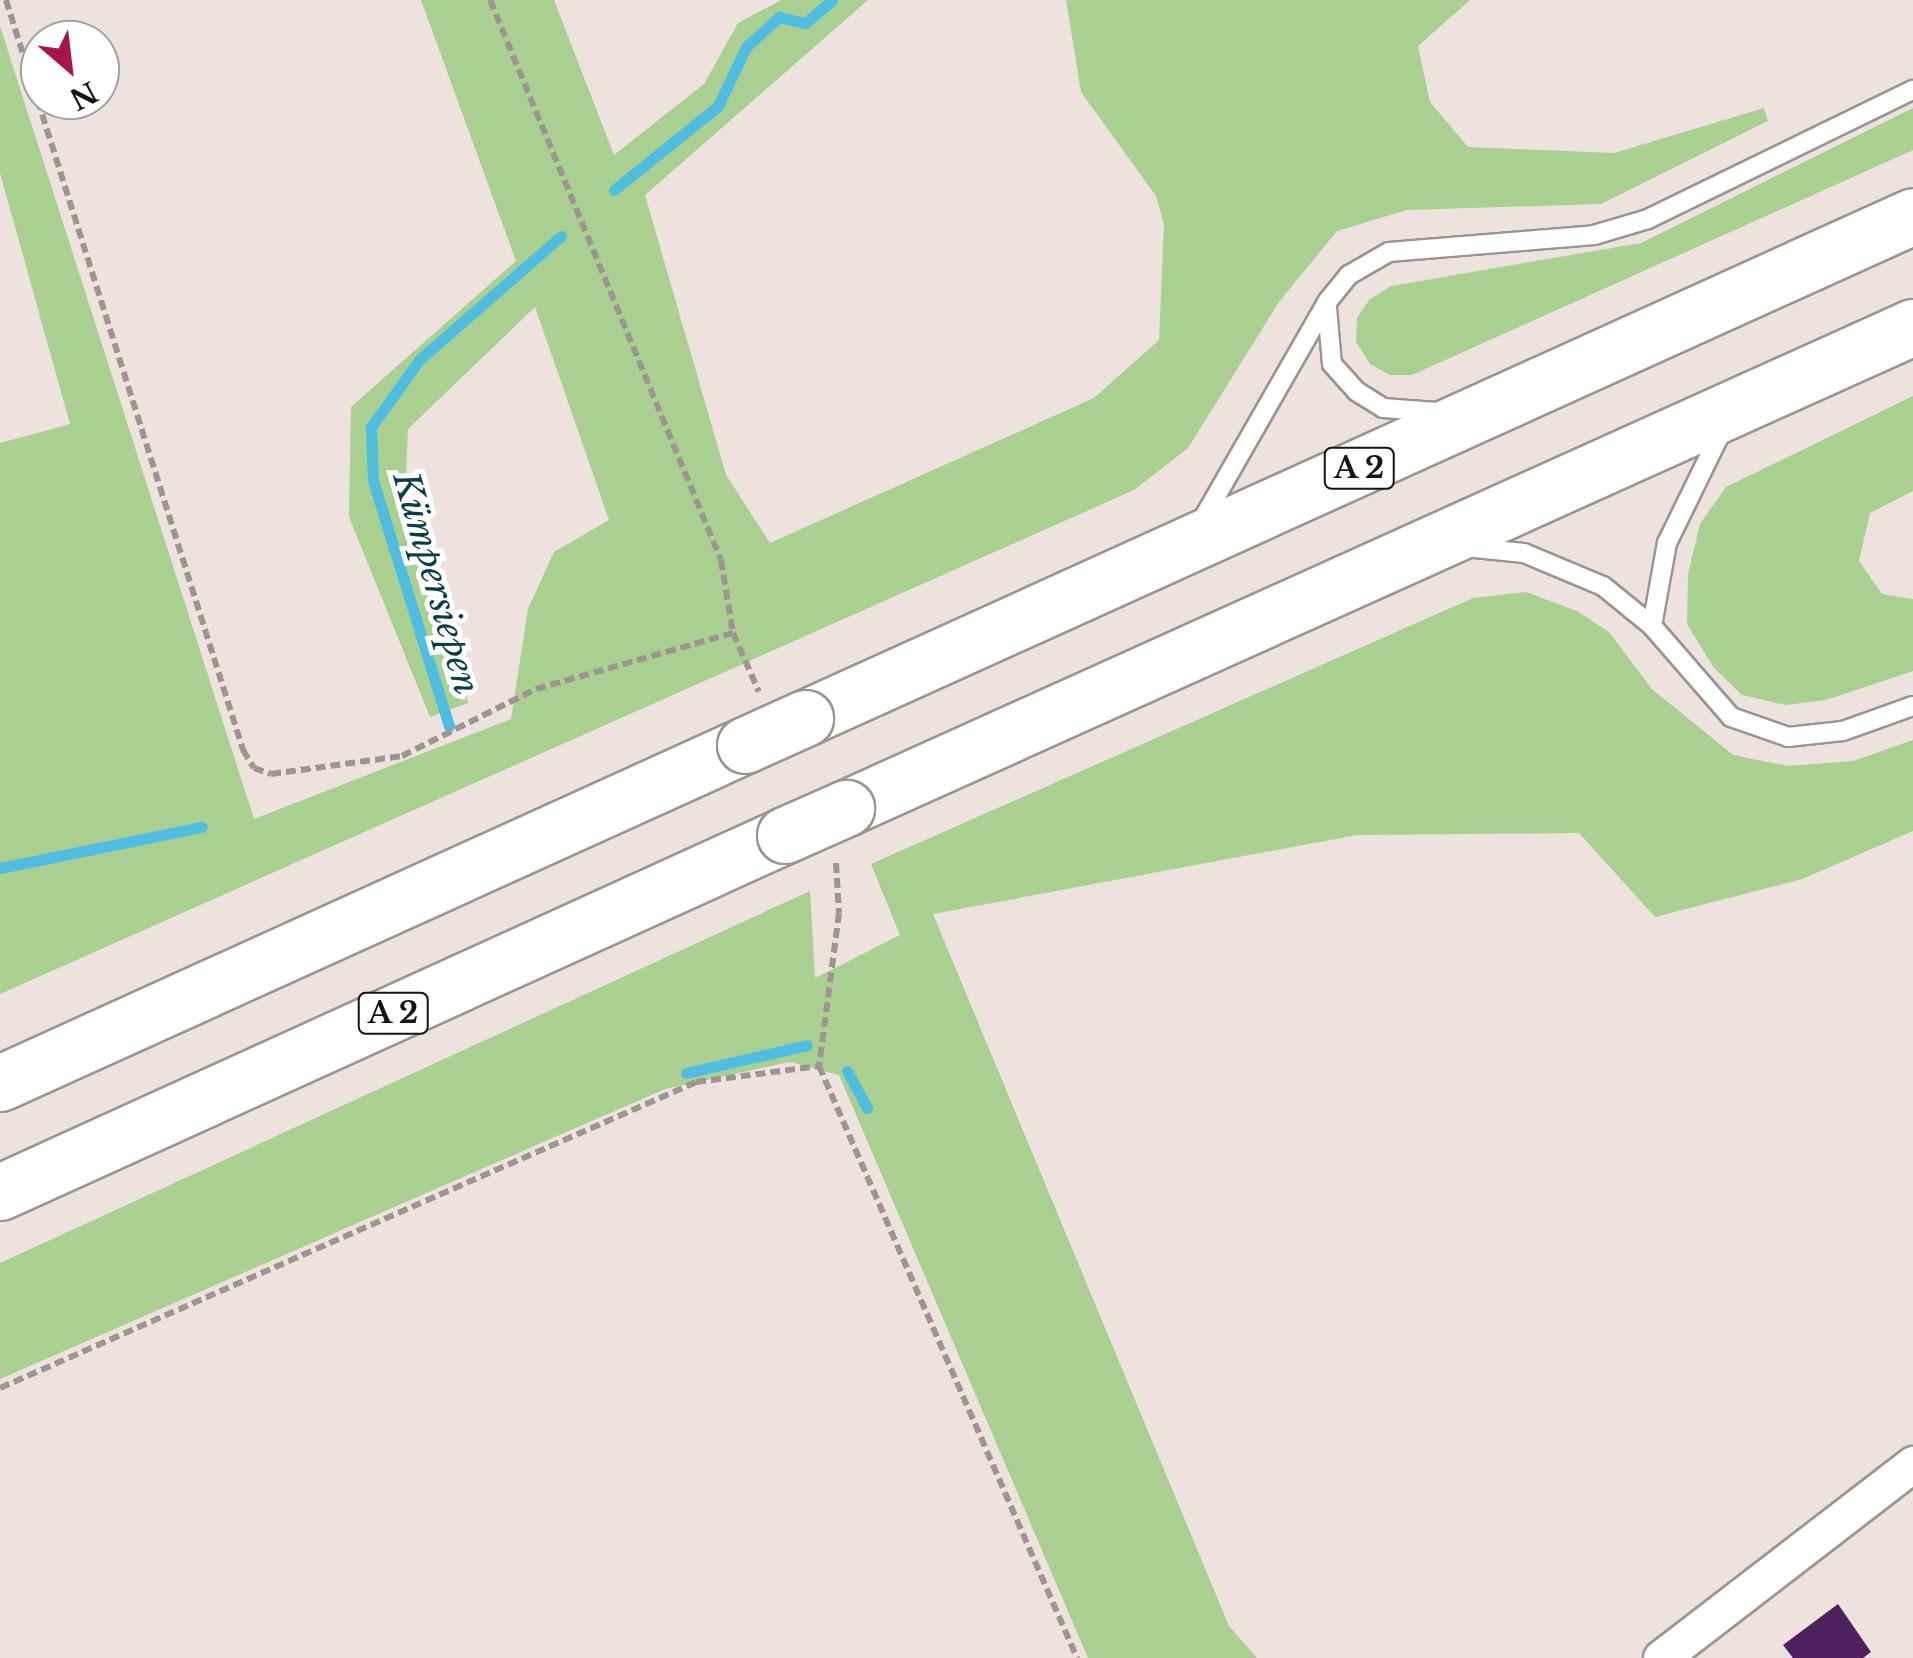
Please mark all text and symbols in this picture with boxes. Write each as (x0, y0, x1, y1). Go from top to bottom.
north arrow (20, 20, 120, 120)
text: N (64, 74, 103, 117)
road number: A 2 (1322, 443, 1396, 493)
water label: Kümpersiepen (384, 467, 488, 699)
road number: A 2 (356, 988, 430, 1038)

